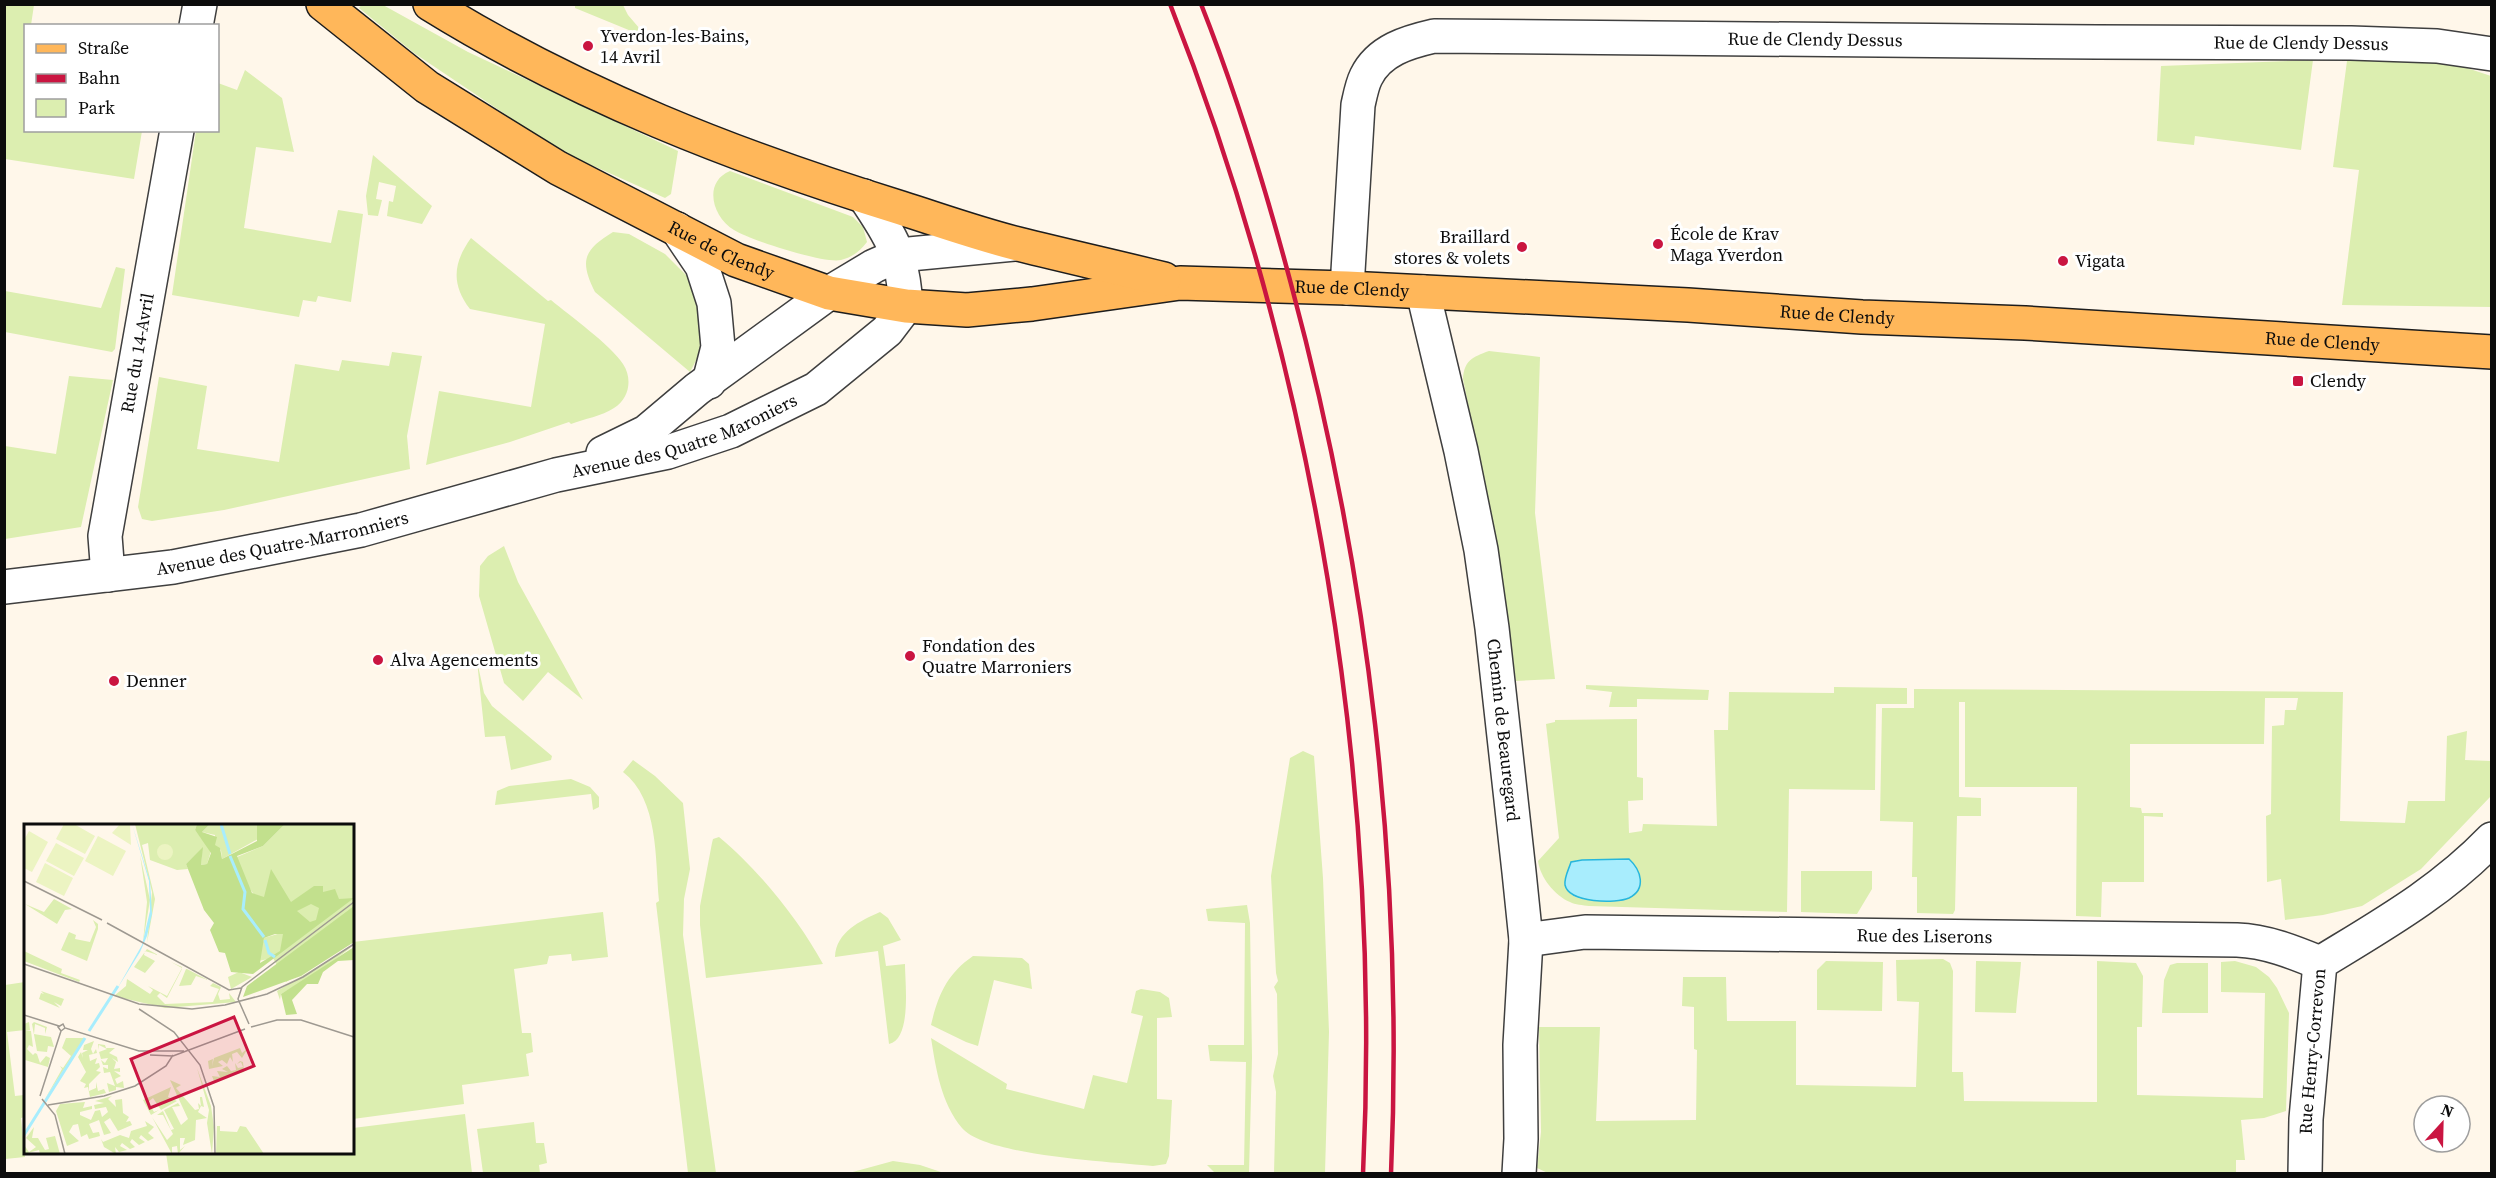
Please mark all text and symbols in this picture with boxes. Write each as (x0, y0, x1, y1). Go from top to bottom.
place label: Yverdon-les-Bains, 14 Avril (600, 23, 750, 69)
legend (24, 24, 219, 132)
street label: Rue de Clendy Dessus (1727, 26, 1903, 52)
street label: Rue de Clendy Dessus (2214, 29, 2389, 56)
text: Straße (78, 35, 129, 60)
marker: Yverdon-les-Bains, 14 Avril (581, 39, 595, 53)
text: Bahn (78, 65, 120, 90)
text: Park (78, 95, 115, 120)
street label: Rue de Clendy (664, 214, 779, 285)
place label: École de Krav Maga Yverdon (1670, 221, 1783, 267)
place label: Braillard stores & volets (1394, 224, 1510, 270)
marker: École de Krav Maga Yverdon (1651, 237, 1665, 251)
marker: Braillard stores & volets (1515, 240, 1529, 254)
place label: Vigata (2075, 248, 2126, 273)
marker: Vigata (2056, 254, 2070, 268)
street label: Rue de Clendy (1294, 273, 1411, 303)
street label: Rue du 14-Avril (114, 291, 160, 415)
street label: Rue de Clendy (1779, 298, 1896, 330)
street label: Rue de Clendy (2264, 325, 2381, 357)
place label: Clendy (2310, 368, 2367, 393)
marker: Clendy (2291, 374, 2305, 388)
street label: Avenue des Quatre Maroniers (569, 387, 801, 484)
street label: Avenue des Quatre-Marronniers (155, 504, 411, 581)
place label: Fondation des Quatre Marroniers (922, 633, 1072, 679)
street label: Chemin de Beauregard (1481, 637, 1526, 823)
place label: Alva Agencements (390, 647, 539, 672)
marker: Fondation des Quatre Marroniers (903, 649, 917, 663)
marker: Alva Agencements (371, 653, 385, 667)
place label: Denner (126, 668, 187, 693)
marker: Denner (107, 674, 121, 688)
inset map (24, 824, 354, 1154)
street label: Rue des Liserons (1856, 922, 1993, 949)
street label: Rue Henry-Correvon (2293, 967, 2331, 1135)
north arrow (2412, 1094, 2472, 1154)
text: N (2438, 1098, 2457, 1123)

